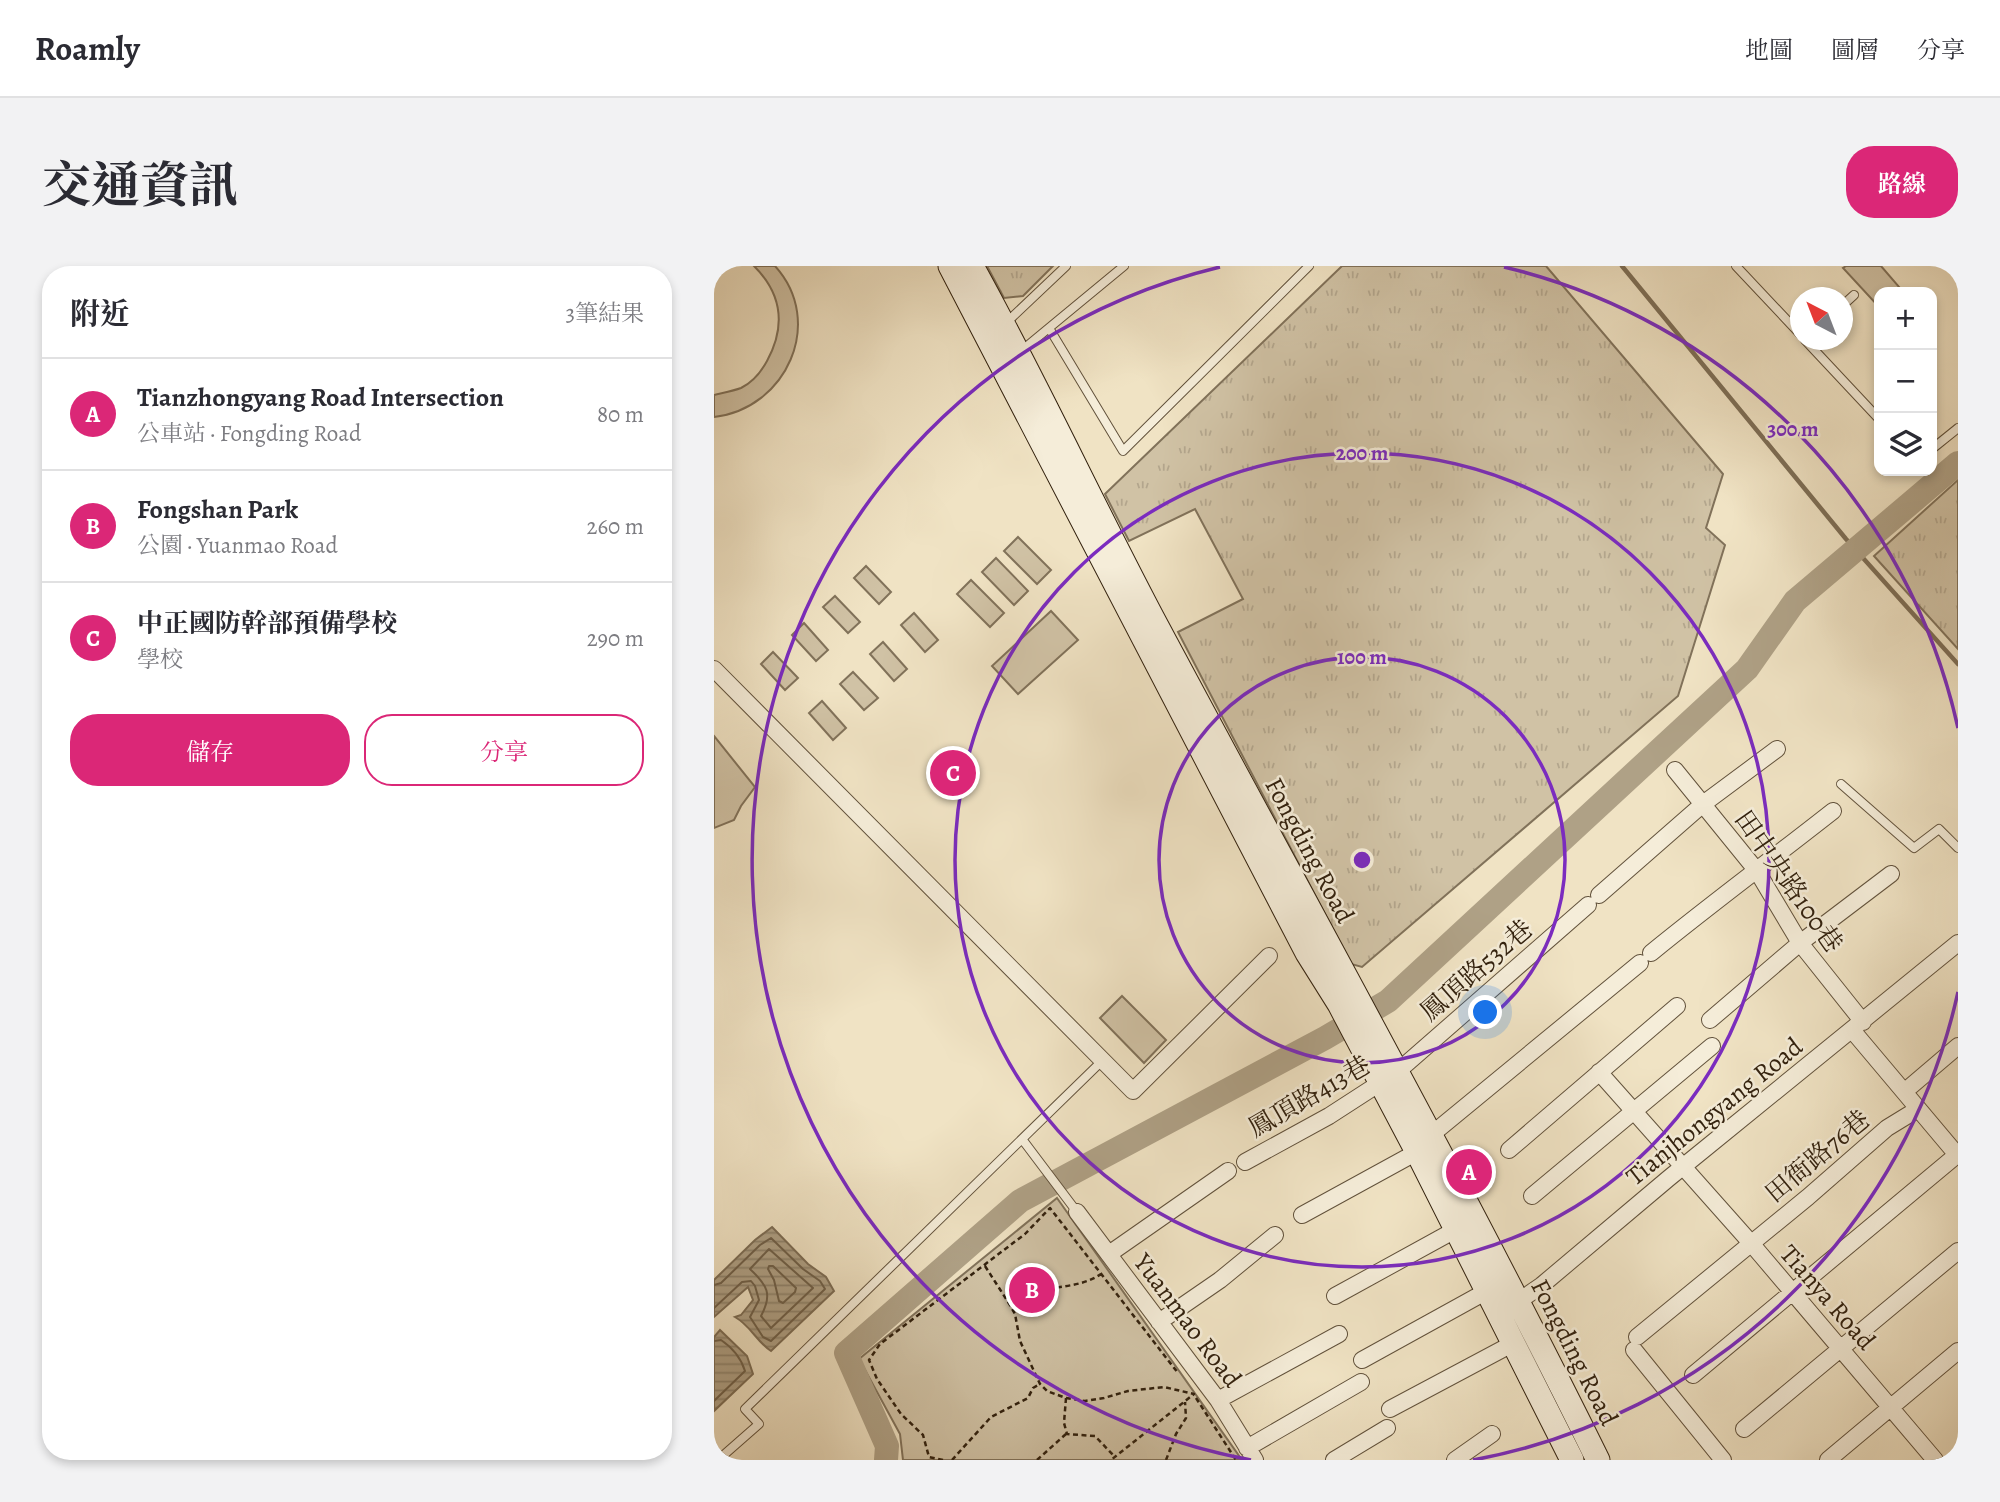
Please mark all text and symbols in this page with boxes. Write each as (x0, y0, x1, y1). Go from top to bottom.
text: Roamly (35, 26, 140, 71)
text: 地圖 (1745, 34, 1793, 66)
text: 圖層 (1831, 34, 1879, 66)
text: 分享 (1917, 34, 1965, 66)
button: 路線 (1846, 146, 1958, 218)
text: 交通資訊 (42, 152, 238, 219)
north arrow (1790, 287, 1853, 350)
map controls (1874, 287, 1937, 476)
button: + (1874, 287, 1937, 350)
text: 附近 (70, 294, 130, 334)
text: 3筆結果 (565, 298, 644, 329)
button: − (1874, 350, 1937, 413)
text: Tianzhongyang Road Intersection (137, 380, 504, 415)
text: A (86, 399, 100, 430)
text: 80 m (597, 399, 644, 430)
button: layers (1874, 413, 1937, 476)
text: 300 m (1767, 415, 1819, 443)
text: 公車站 · Fongding Road (137, 418, 361, 449)
text: 200 m (1336, 439, 1389, 467)
text: Fongshan Park (137, 492, 298, 527)
text: B (86, 511, 100, 542)
text: 260 m (586, 511, 644, 542)
text: 公園 · Yuanmao Road (137, 530, 338, 561)
text: 中正國防幹部預備學校 (137, 606, 397, 641)
text: C (86, 623, 100, 654)
text: 290 m (587, 623, 644, 654)
text: 100 m (1337, 643, 1387, 671)
text: 學校 (137, 644, 183, 675)
button: 儲存 (70, 714, 350, 786)
button: 分享 (364, 714, 644, 786)
pin: C (930, 747, 976, 799)
street label: Fongding Road (1256, 771, 1363, 929)
street label: 田中央路100巷 (1726, 803, 1851, 960)
centre of rings (1350, 848, 1374, 872)
street label: 鳳頂路532巷 (1413, 912, 1540, 1029)
your location (1468, 995, 1502, 1029)
street label: Tianjhongyang Road (1619, 1029, 1810, 1193)
street label: 鳳頂路413巷 (1242, 1047, 1377, 1145)
street label: 田衙路76巷 (1757, 1102, 1877, 1211)
pin: A (1446, 1146, 1492, 1198)
street label: Tianya Road (1772, 1237, 1883, 1358)
street label: Yuanmao Road (1125, 1245, 1250, 1395)
pin: B (1009, 1264, 1055, 1316)
street label: Fongding Road (1523, 1273, 1627, 1432)

